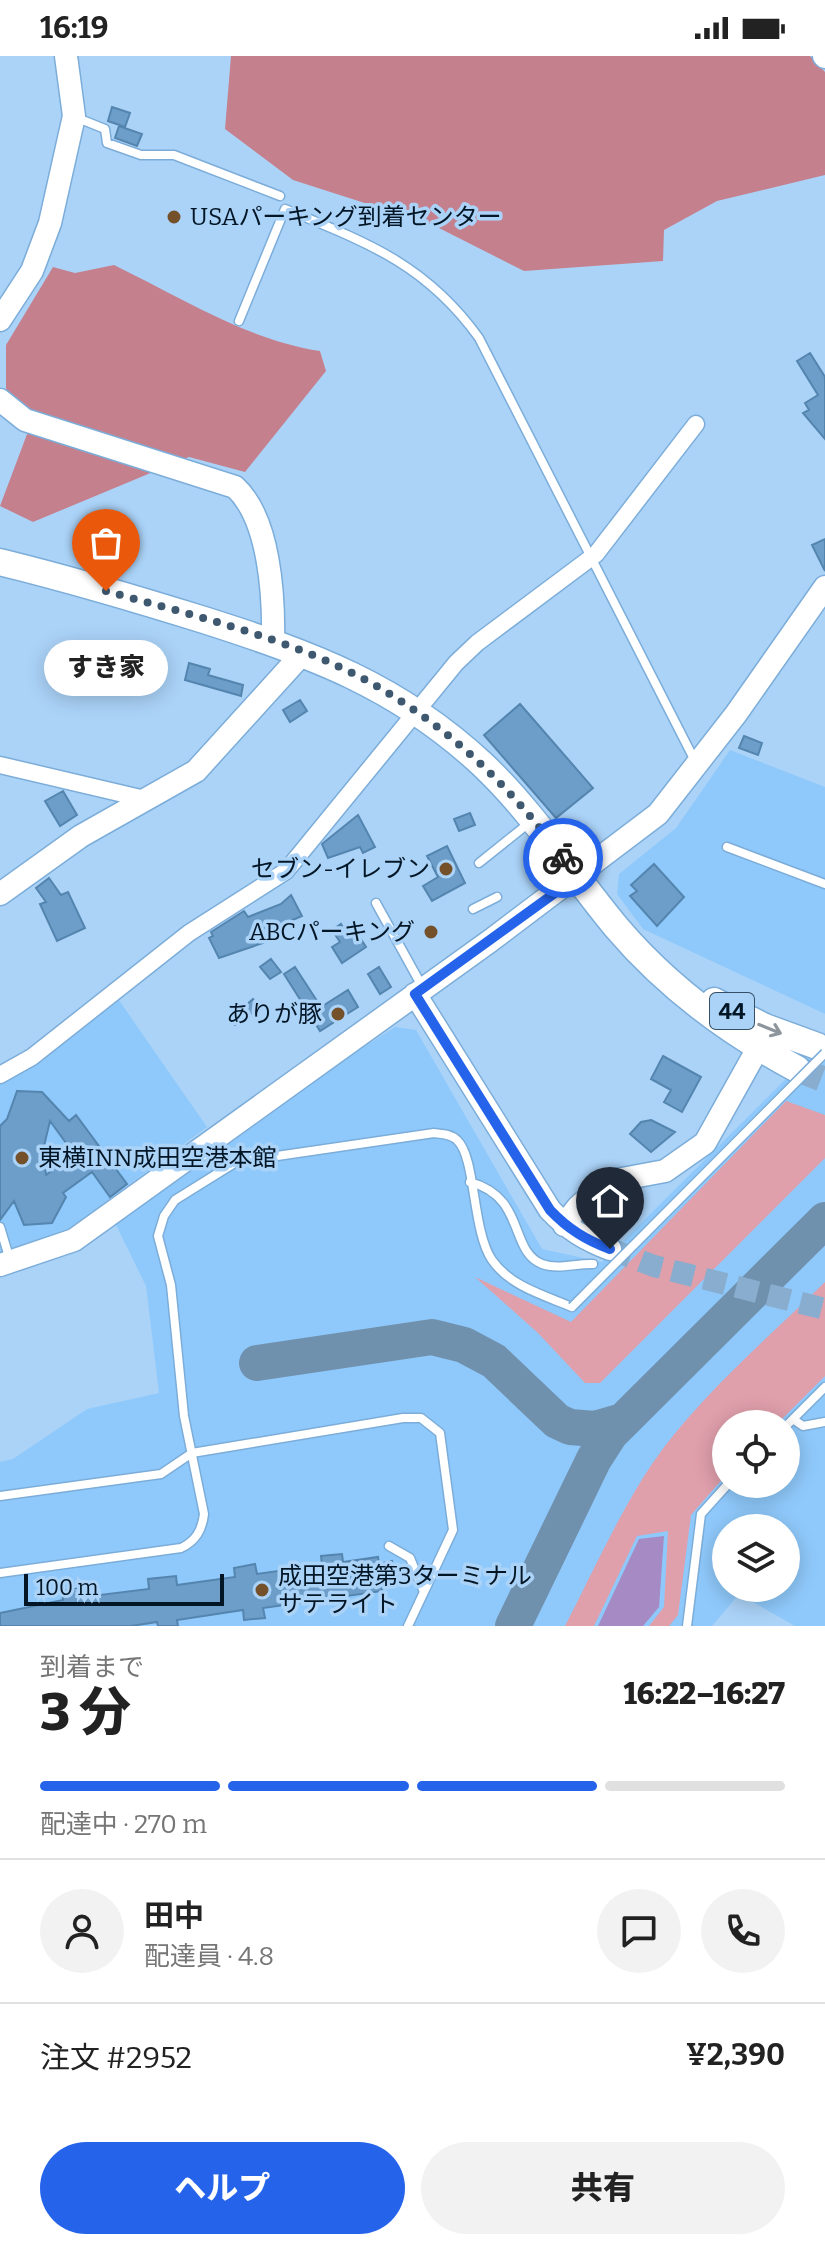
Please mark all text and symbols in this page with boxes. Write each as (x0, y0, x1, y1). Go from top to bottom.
text: 16:19 (40, 10, 108, 46)
place label: USAパーキング到着センター (190, 203, 502, 231)
marker: USAパーキング到着センター (165, 208, 183, 226)
pin (72, 509, 140, 591)
icon: bag (84, 521, 128, 565)
callout: すき家 (44, 639, 168, 695)
text: すき家 (67, 652, 145, 683)
courier (523, 818, 603, 898)
icon: bike (541, 836, 585, 880)
place label: セブン-イレブン (251, 855, 430, 883)
marker: セブン-イレブン (437, 860, 455, 878)
place label: ABCパーキング (249, 918, 415, 946)
marker: ABCパーキング (422, 923, 440, 941)
road number: 44 (710, 993, 754, 1029)
place label: ありが豚 (226, 1000, 322, 1028)
marker: ありが豚 (329, 1005, 347, 1023)
one-way arrow (757, 1022, 782, 1037)
place label: 東横INN成田空港本館 (38, 1144, 276, 1172)
marker: 東横INN成田空港本館 (13, 1149, 31, 1167)
pin (576, 1167, 644, 1249)
icon: home (588, 1179, 632, 1223)
map controls (712, 1410, 800, 1602)
button: locate (712, 1410, 800, 1498)
button: layers (712, 1514, 800, 1602)
place label: 成田空港第3ターミナル サテライト (278, 1562, 532, 1618)
scale bar (24, 1570, 224, 1606)
text: 100 m (36, 1574, 99, 1601)
marker: 成田空港第3ターミナル サテライト (253, 1581, 271, 1599)
text: 到着まで (40, 1652, 144, 1683)
text: 16:22–16:27 (624, 1676, 785, 1712)
text: 3 分 (40, 1681, 131, 1744)
text: 配達中 · 270 m (40, 1809, 207, 1840)
button: person (40, 1889, 124, 1973)
button: chat (597, 1889, 681, 1973)
button: phone (701, 1889, 785, 1973)
text: 田中 (144, 1898, 204, 1934)
text: 配達員 · 4.8 (144, 1941, 274, 1972)
text: ¥2,390 (686, 2037, 785, 2073)
text: 注文 #2952 (40, 2040, 192, 2076)
button: ヘルプ (40, 2142, 405, 2234)
button: 共有 (421, 2142, 785, 2234)

